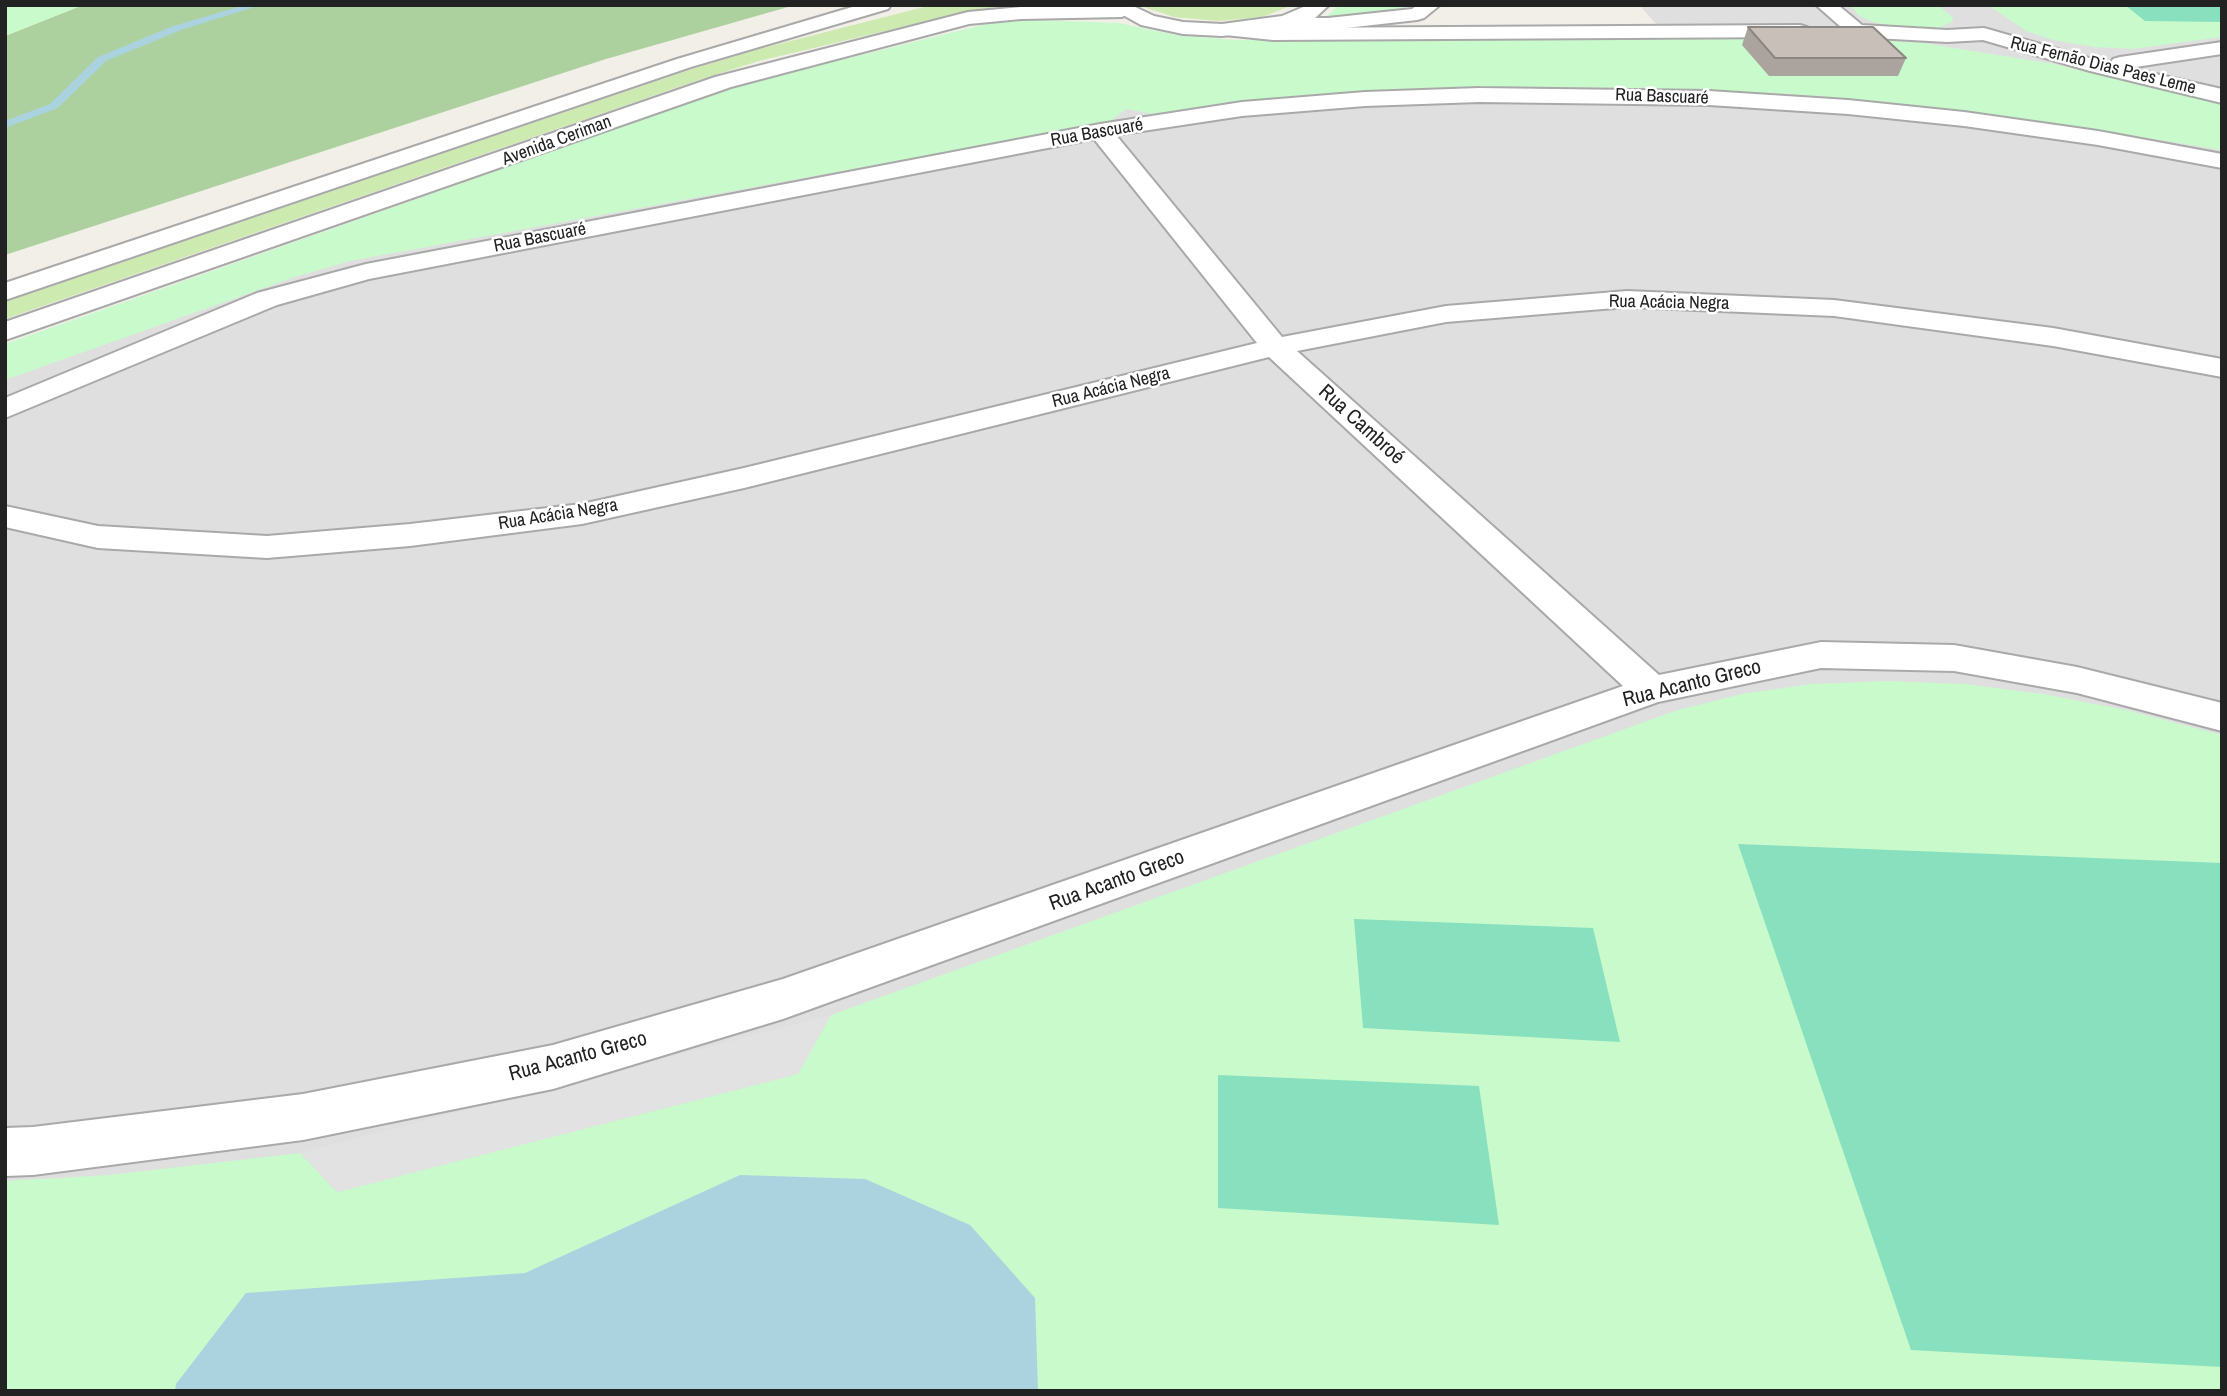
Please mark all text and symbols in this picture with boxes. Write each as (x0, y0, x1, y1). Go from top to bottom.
street label: Rua Fernão Dias Paes Leme (2008, 32, 2198, 100)
street label: Rua Bascuaré (1615, 85, 1709, 109)
street label: Avenida Ceriman (499, 111, 615, 171)
street label: Rua Bascuaré (1049, 114, 1145, 152)
street label: Rua Bascuaré (492, 218, 588, 258)
street label: Rua Acácia Negra (1609, 291, 1729, 315)
street label: Rua Acácia Negra (1050, 363, 1172, 413)
street label: Rua Cambroé (1313, 380, 1409, 470)
street label: Rua Acácia Negra (497, 495, 619, 535)
street label: Rua Acanto Greco (1620, 655, 1764, 713)
street label: Rua Acanto Greco (1046, 845, 1188, 917)
street label: Rua Acanto Greco (506, 1026, 650, 1088)

